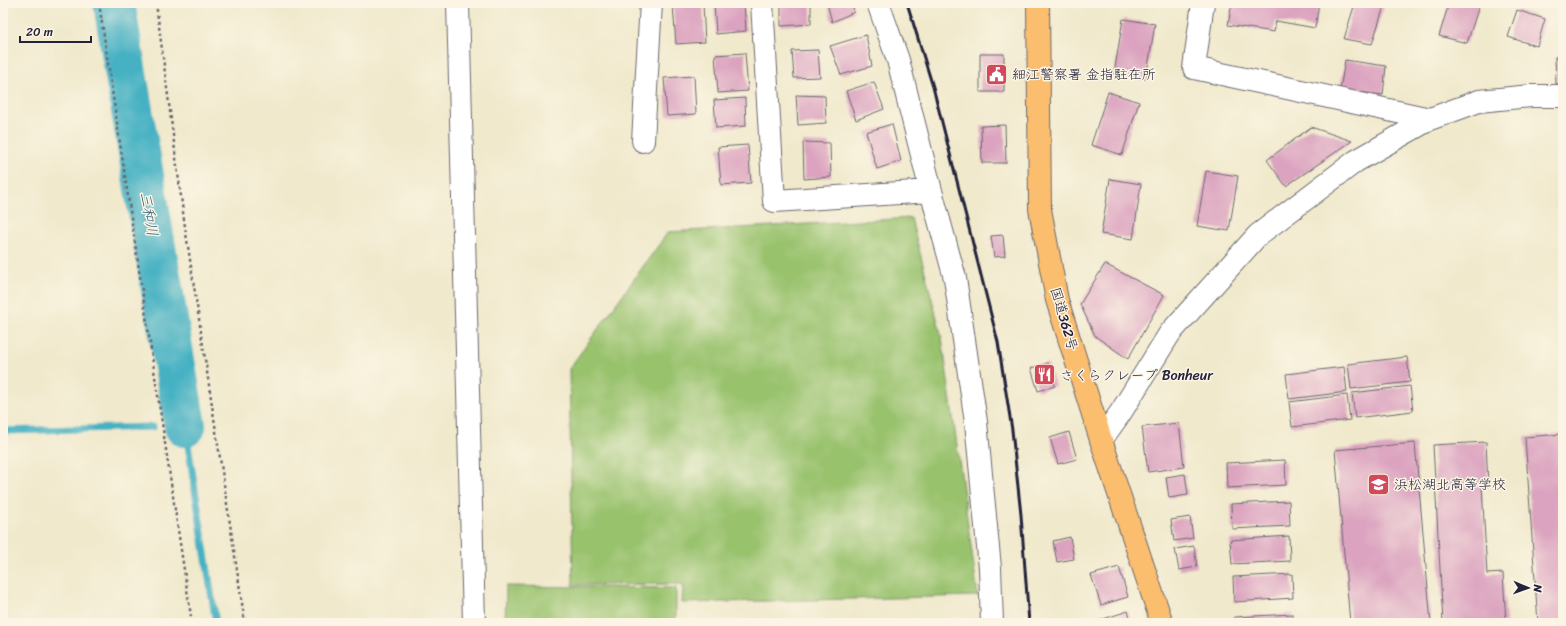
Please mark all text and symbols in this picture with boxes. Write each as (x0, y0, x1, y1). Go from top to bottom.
scale bar (20, 18, 91, 44)
text: 20 m (26, 21, 53, 43)
public building icon: 細江警察署 金指駐在所 (983, 61, 1009, 87)
place label: 細江警察署 金指駐在所 (1012, 62, 1156, 87)
water label: 三和川 (132, 190, 166, 238)
street label: 国道362号 (1043, 284, 1085, 354)
restaurant icon: さくらクレープ Bonheur (1032, 362, 1058, 388)
place label: さくらクレープ Bonheur (1060, 363, 1214, 388)
school or university icon: 浜松湖北高等学校 (1365, 471, 1391, 497)
place label: 浜松湖北高等学校 (1394, 472, 1506, 497)
north arrow (1508, 568, 1548, 608)
text: N (1528, 583, 1547, 593)

